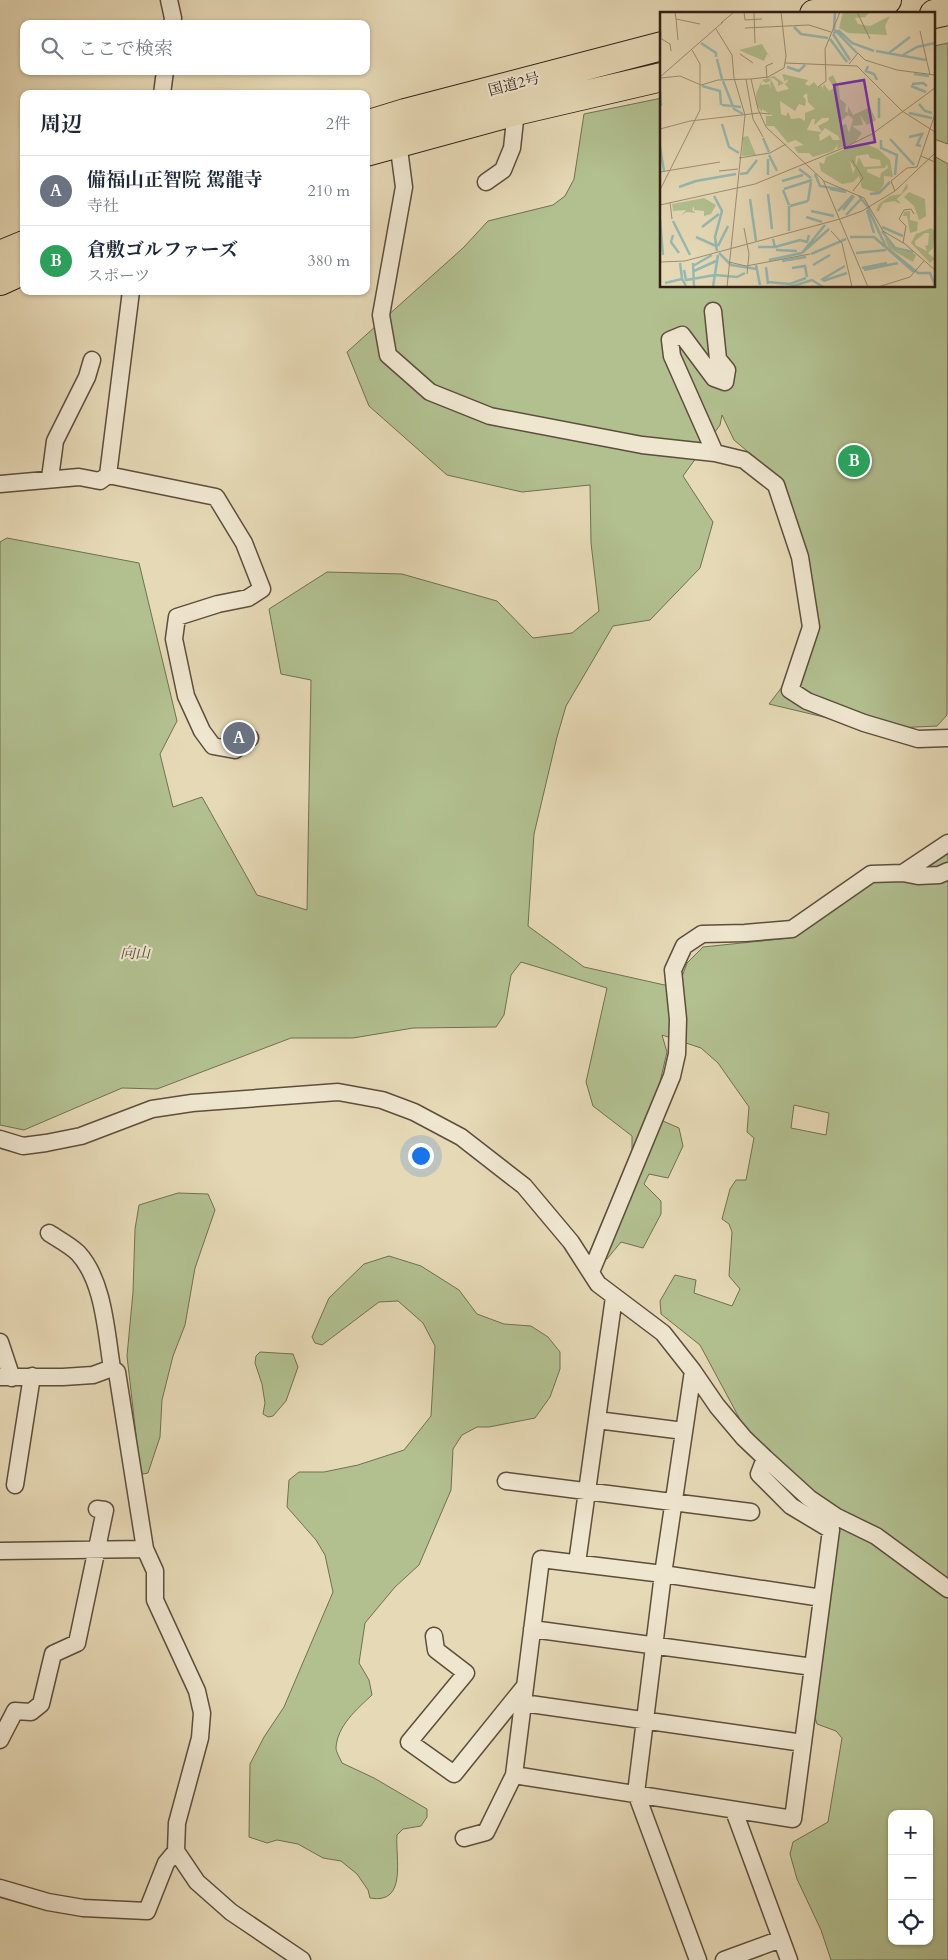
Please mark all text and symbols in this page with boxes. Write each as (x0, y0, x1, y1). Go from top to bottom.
inset map (660, 12, 936, 288)
search box (20, 20, 370, 75)
icon: search (38, 34, 66, 62)
text: ここで検索 (78, 36, 173, 62)
street label: 国道2号 (486, 68, 542, 100)
text: 周辺 (40, 110, 82, 139)
text: 2件 (326, 113, 350, 135)
text: 備福山正智院 駕龍寺 (87, 167, 263, 193)
text: A (50, 180, 62, 202)
text: 210 m (308, 180, 350, 202)
text: 寺社 (87, 195, 119, 217)
text: 倉敷ゴルファーズ (87, 237, 238, 263)
text: B (50, 250, 62, 272)
text: 380 m (308, 250, 350, 272)
text: スポーツ (87, 265, 150, 287)
pin: B (838, 442, 870, 480)
pin: A (223, 719, 255, 757)
park label: 向山 (120, 943, 151, 963)
your location (408, 1143, 434, 1169)
map controls (888, 1810, 933, 1945)
button: + (888, 1810, 933, 1855)
button: − (888, 1855, 933, 1900)
button: locate (888, 1900, 933, 1945)

